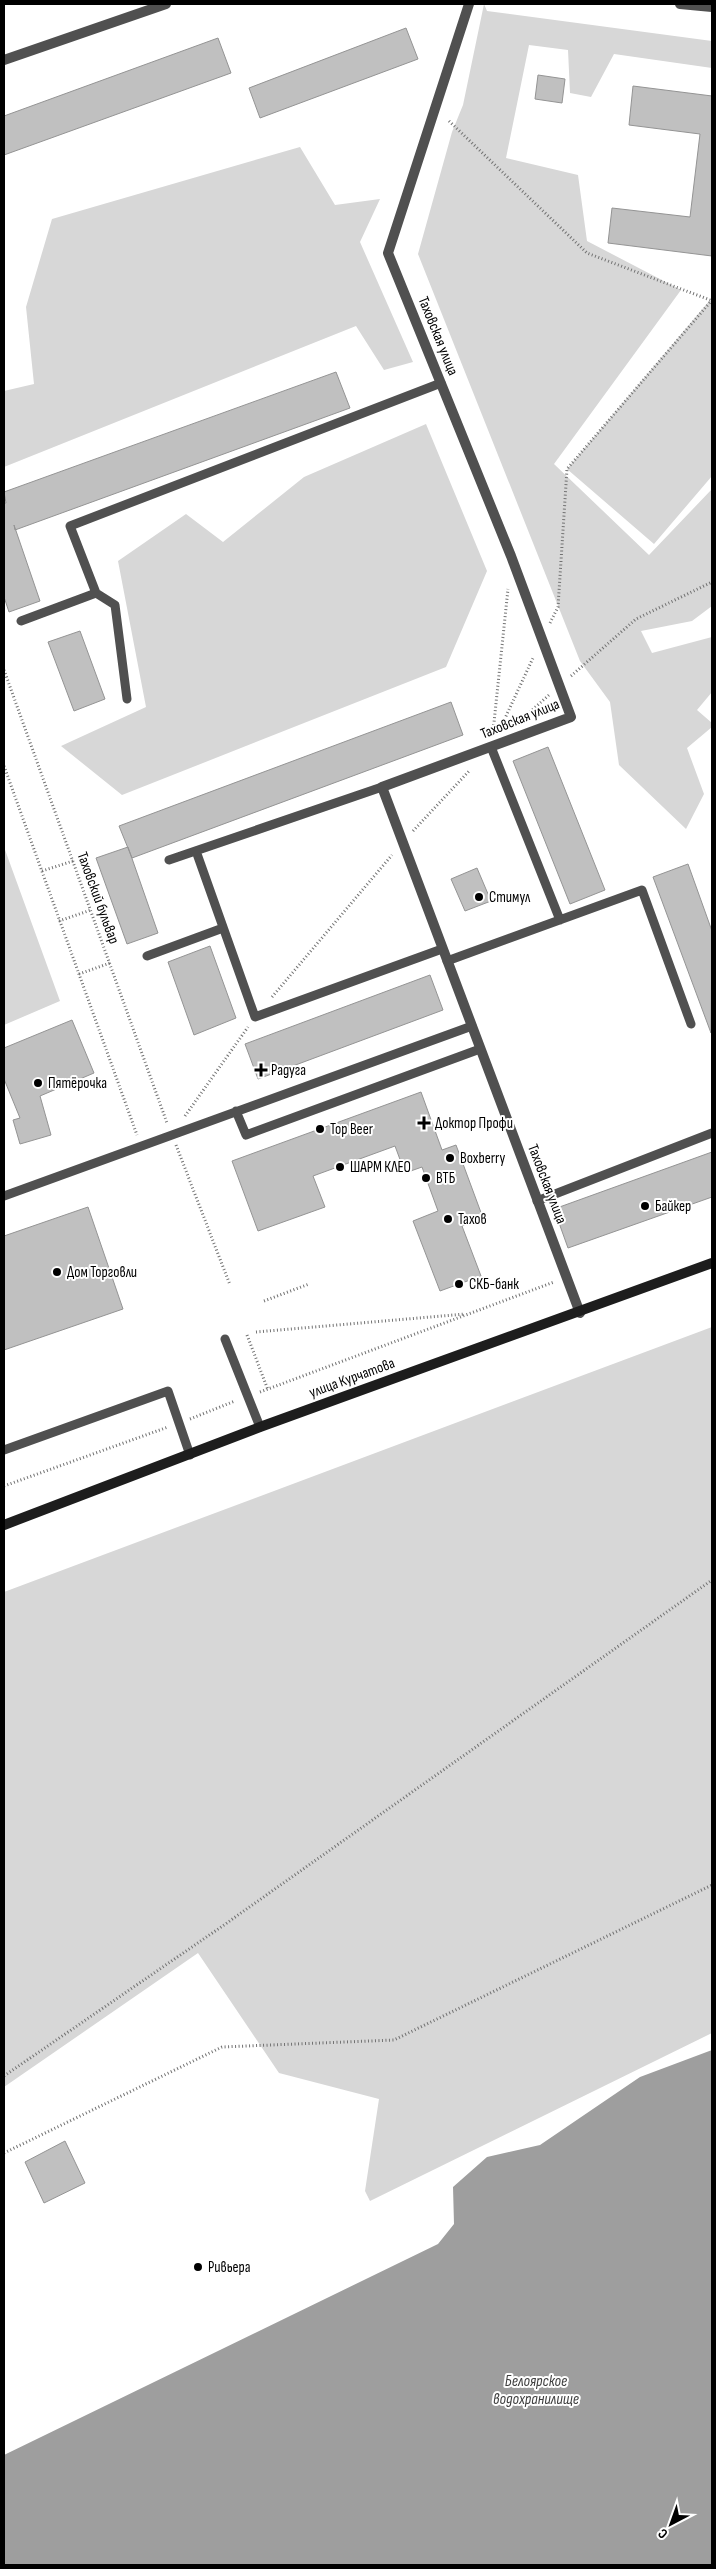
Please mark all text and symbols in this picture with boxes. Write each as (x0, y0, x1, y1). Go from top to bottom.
street label: Таховская улица (414, 294, 463, 379)
street label: Таховская улица (478, 694, 563, 743)
street label: Таховский бульвар (73, 849, 123, 947)
place label: Стимул (489, 888, 531, 907)
marker: Стимул (473, 891, 485, 903)
place label: Радуга (271, 1061, 306, 1080)
marker: Радуга (255, 1064, 267, 1076)
place label: Пятёрочка (48, 1074, 107, 1093)
marker: Пятёрочка (32, 1077, 44, 1089)
place label: Доктор Профи (435, 1114, 513, 1133)
marker: Доктор Профи (417, 1116, 431, 1130)
place label: Top Beer (330, 1120, 374, 1139)
marker: Top Beer (314, 1123, 326, 1135)
street label: Таховская улица (523, 1142, 571, 1227)
place label: Boxberry (460, 1149, 505, 1168)
marker: Boxberry (444, 1152, 456, 1164)
place label: ШАРМ КЛЕО (350, 1158, 411, 1177)
marker: ШАРМ КЛЕО (334, 1161, 346, 1173)
place label: ВТБ (436, 1169, 456, 1188)
marker: ВТБ (420, 1172, 432, 1184)
place label: Байкер (655, 1197, 691, 1216)
marker: Байкер (639, 1200, 651, 1212)
place label: Тахов (458, 1210, 487, 1229)
marker: Тахов (442, 1213, 454, 1225)
place label: Дом Торговли (67, 1263, 137, 1282)
marker: Дом Торговли (51, 1266, 63, 1278)
place label: СКБ-банк (469, 1275, 519, 1294)
marker: СКБ-банк (453, 1278, 465, 1290)
street label: улица Курчатова (307, 1354, 398, 1402)
place label: Ривьера (208, 2258, 251, 2277)
marker: Ривьера (192, 2261, 204, 2273)
water label: Белоярское водохранилище (493, 2372, 579, 2409)
north arrow (646, 2499, 696, 2549)
text: С (655, 2525, 671, 2542)

